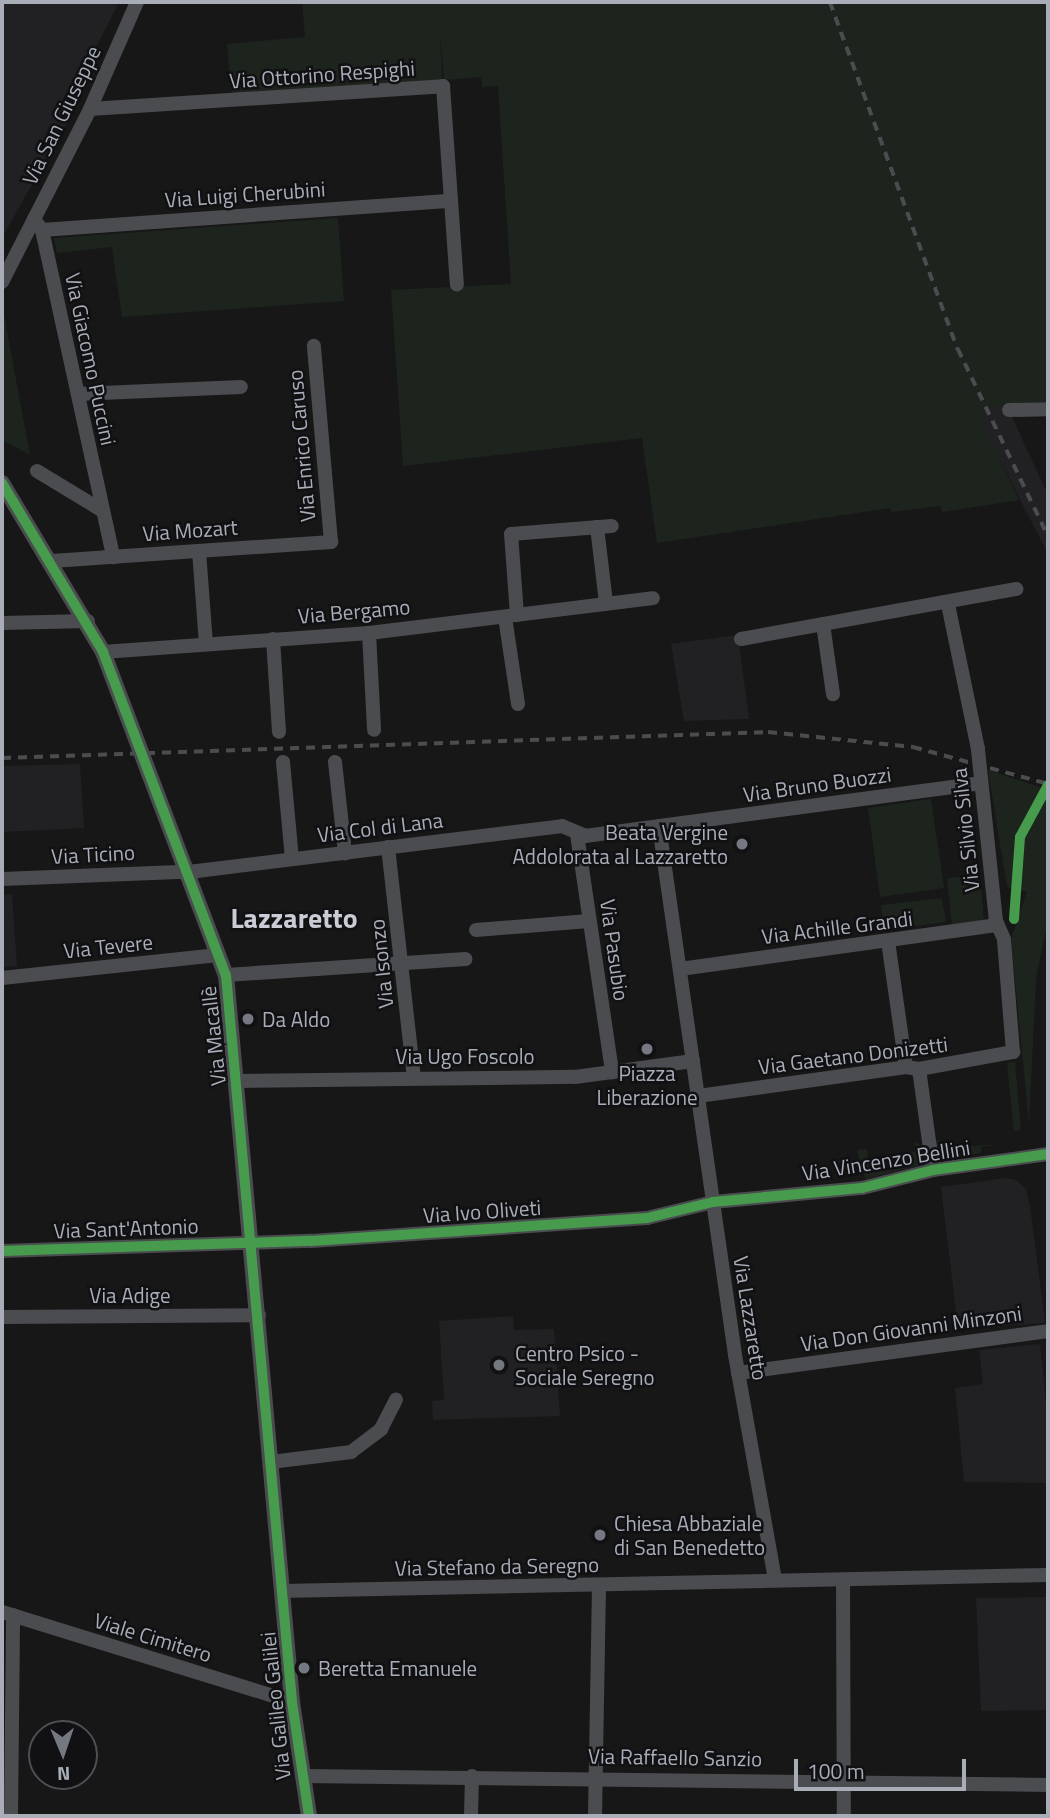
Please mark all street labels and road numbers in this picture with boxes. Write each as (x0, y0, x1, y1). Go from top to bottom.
street label: Via San Giuseppe (16, 41, 106, 189)
street label: Via Ottorino Respighi (228, 55, 416, 93)
street label: Via Luigi Cherubini (164, 176, 326, 212)
street label: Via Giacomo Puccini (60, 270, 122, 448)
street label: Via Enrico Caruso (282, 369, 320, 523)
street label: Via Mozart (142, 514, 238, 546)
street label: Via Bergamo (297, 594, 411, 628)
street label: Via Bruno Buozzi (741, 761, 893, 807)
street label: Via Silvio Silva (946, 767, 984, 893)
street label: Via Col di Lana (316, 807, 444, 847)
street label: Via Ticino (51, 839, 135, 869)
street label: Via Pasubio (595, 898, 635, 1002)
street label: Via Achille Grandi (760, 905, 914, 949)
street label: Via Isonzo (364, 918, 398, 1010)
street label: Via Tevere (62, 929, 154, 963)
street label: Via Macallè (195, 985, 231, 1087)
street label: Via Gaetano Donizetti (757, 1031, 949, 1079)
street label: Via Ugo Foscolo (395, 1043, 535, 1069)
street label: Via Vincenzo Bellini (800, 1134, 972, 1186)
street label: Via Ivo Oliveti (422, 1194, 542, 1228)
street label: Via Sant'Antonio (53, 1213, 199, 1243)
street label: Via Lazzaretto (729, 1254, 773, 1382)
street label: Via Adige (89, 1282, 171, 1308)
street label: Via Don Giovanni Minzoni (799, 1300, 1023, 1356)
street label: Via Stefano da Seregno (394, 1552, 600, 1580)
street label: Viale Cimitero (91, 1607, 215, 1667)
street label: Via Galileo Galilei (255, 1631, 295, 1781)
street label: Via Raffaello Sanzio (588, 1743, 762, 1771)

